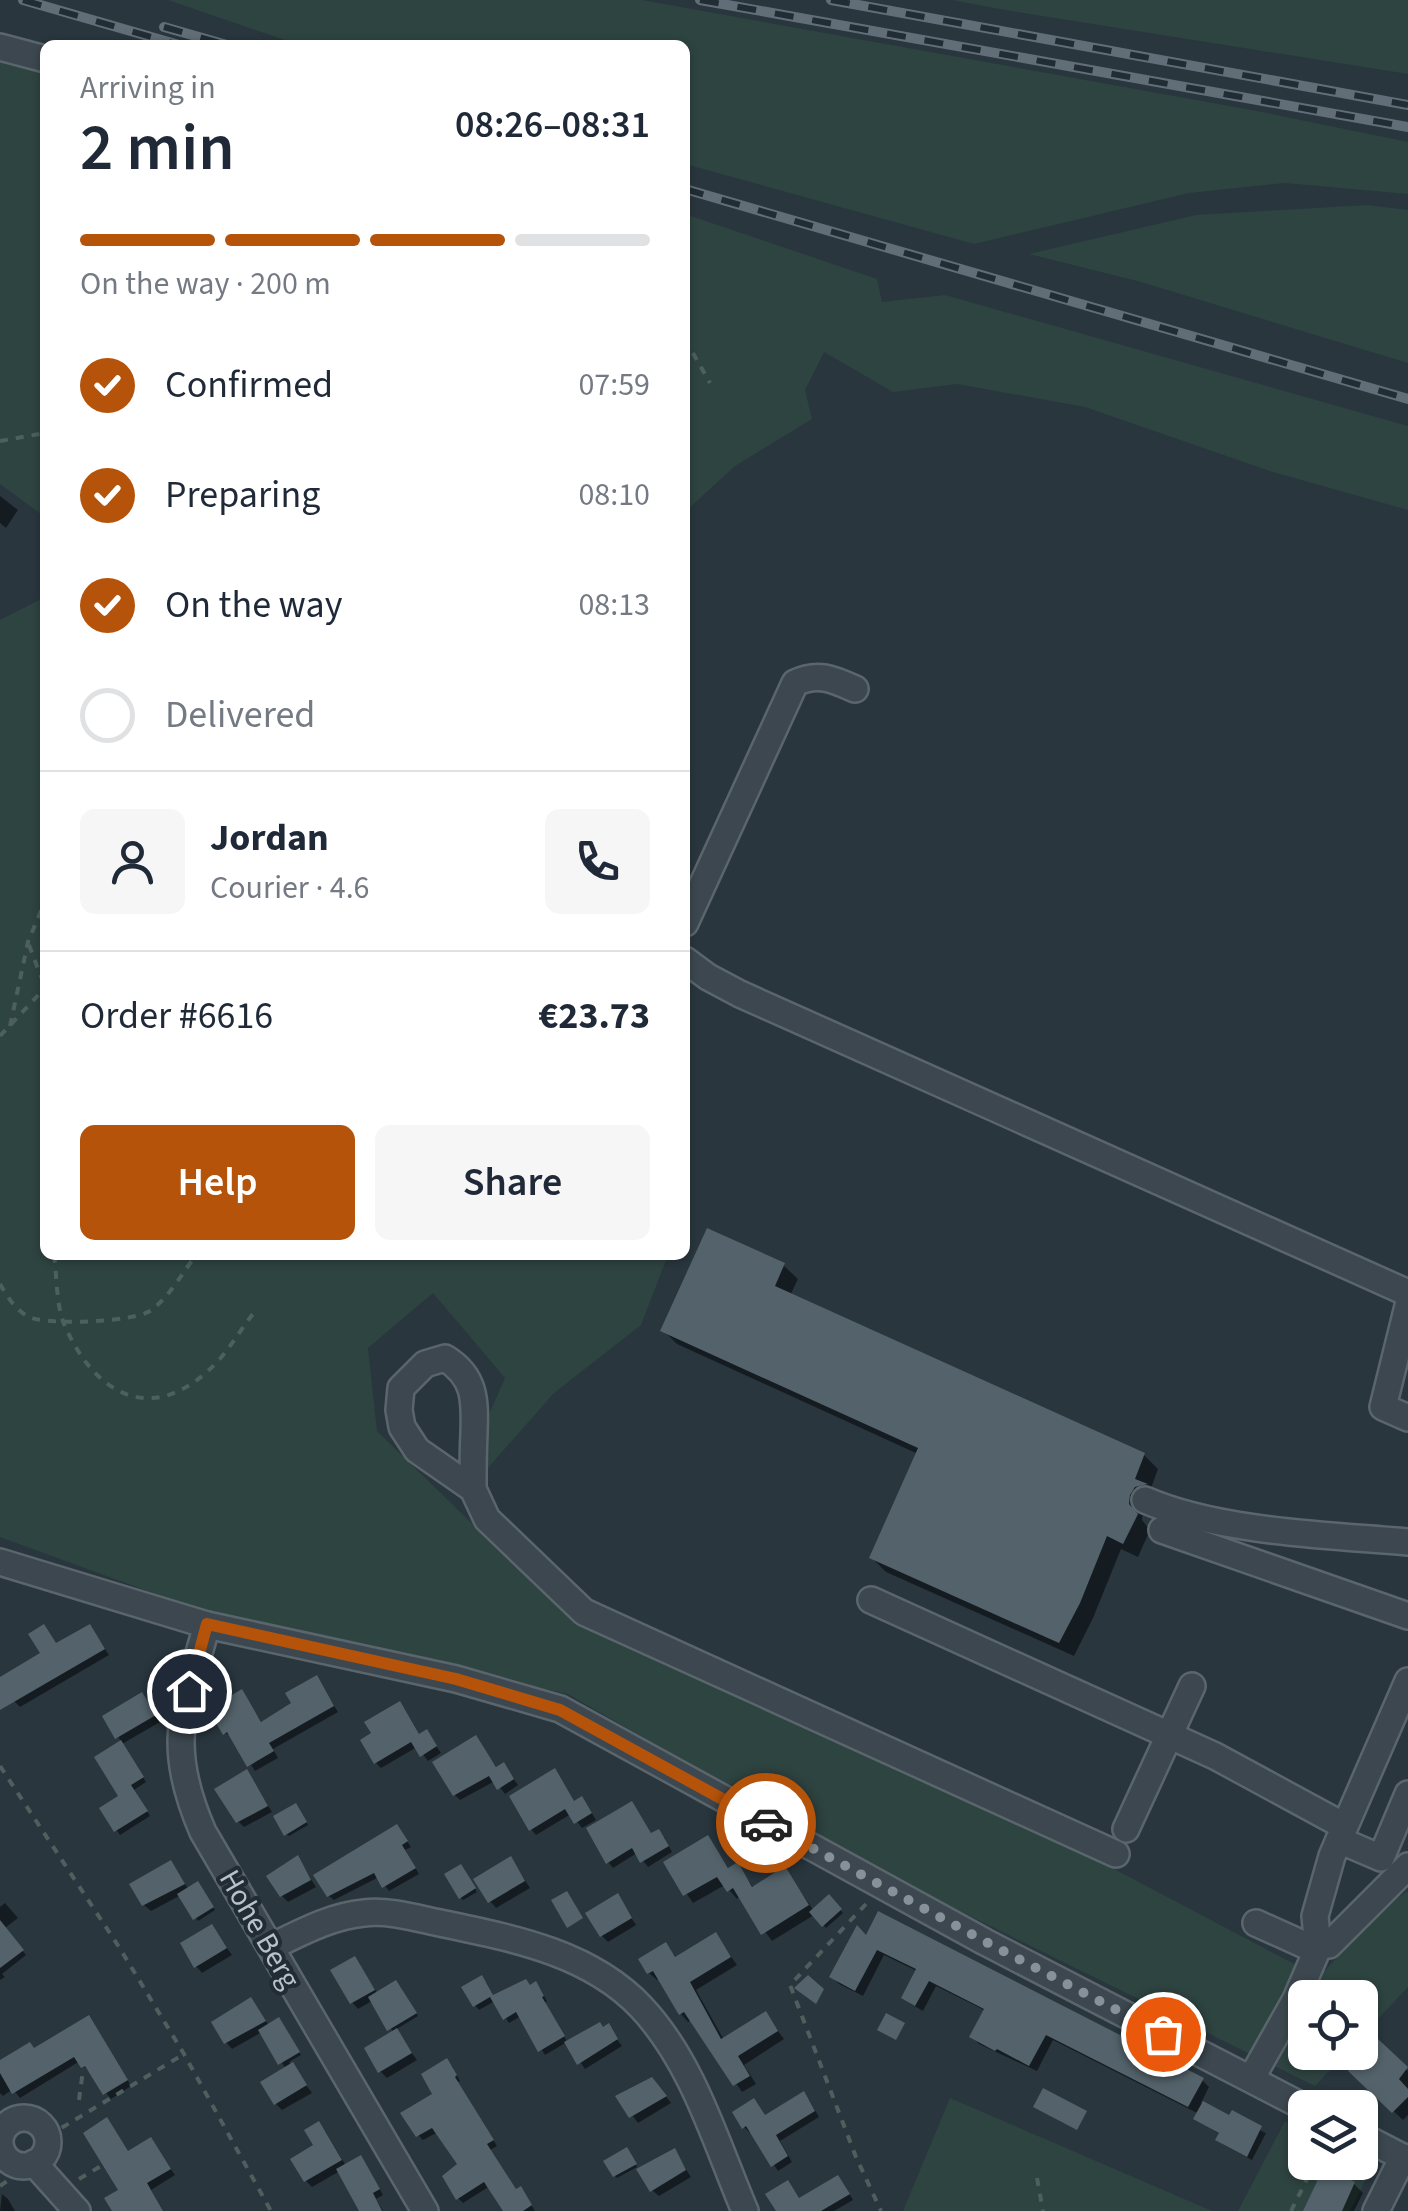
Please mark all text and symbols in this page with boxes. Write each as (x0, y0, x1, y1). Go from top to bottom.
text: Arriving in (80, 65, 216, 111)
text: 08:26–08:31 (455, 98, 650, 152)
text: 2 min (80, 102, 235, 195)
text: On the way · 200 m (80, 261, 331, 307)
icon: check (80, 358, 135, 413)
text: Confirmed (165, 358, 333, 412)
text: 07:59 (578, 362, 650, 408)
icon: check (80, 468, 135, 523)
text: Preparing (165, 468, 320, 522)
text: 08:10 (578, 472, 650, 518)
icon: check (80, 578, 135, 633)
text: On the way (165, 578, 342, 632)
text: 08:13 (578, 582, 650, 628)
text: Delivered (165, 688, 315, 742)
button: person (80, 809, 185, 914)
button: phone (545, 809, 650, 914)
text: Jordan (210, 811, 329, 865)
text: Courier · 4.6 (210, 865, 370, 911)
text: Order #6616 (80, 989, 273, 1043)
text: €23.73 (538, 989, 650, 1043)
button: Help (80, 1125, 355, 1240)
button: Share (375, 1125, 650, 1240)
pin (147, 1649, 232, 1734)
icon: home (162, 1664, 217, 1719)
courier (716, 1773, 816, 1873)
icon: car (739, 1796, 794, 1851)
street label: Hohe Berg (208, 1862, 311, 1997)
map controls (1288, 1980, 1378, 2180)
button: locate (1288, 1980, 1378, 2070)
pin (1121, 1992, 1206, 2077)
icon: bag (1136, 2007, 1191, 2062)
button: layers (1288, 2090, 1378, 2180)

